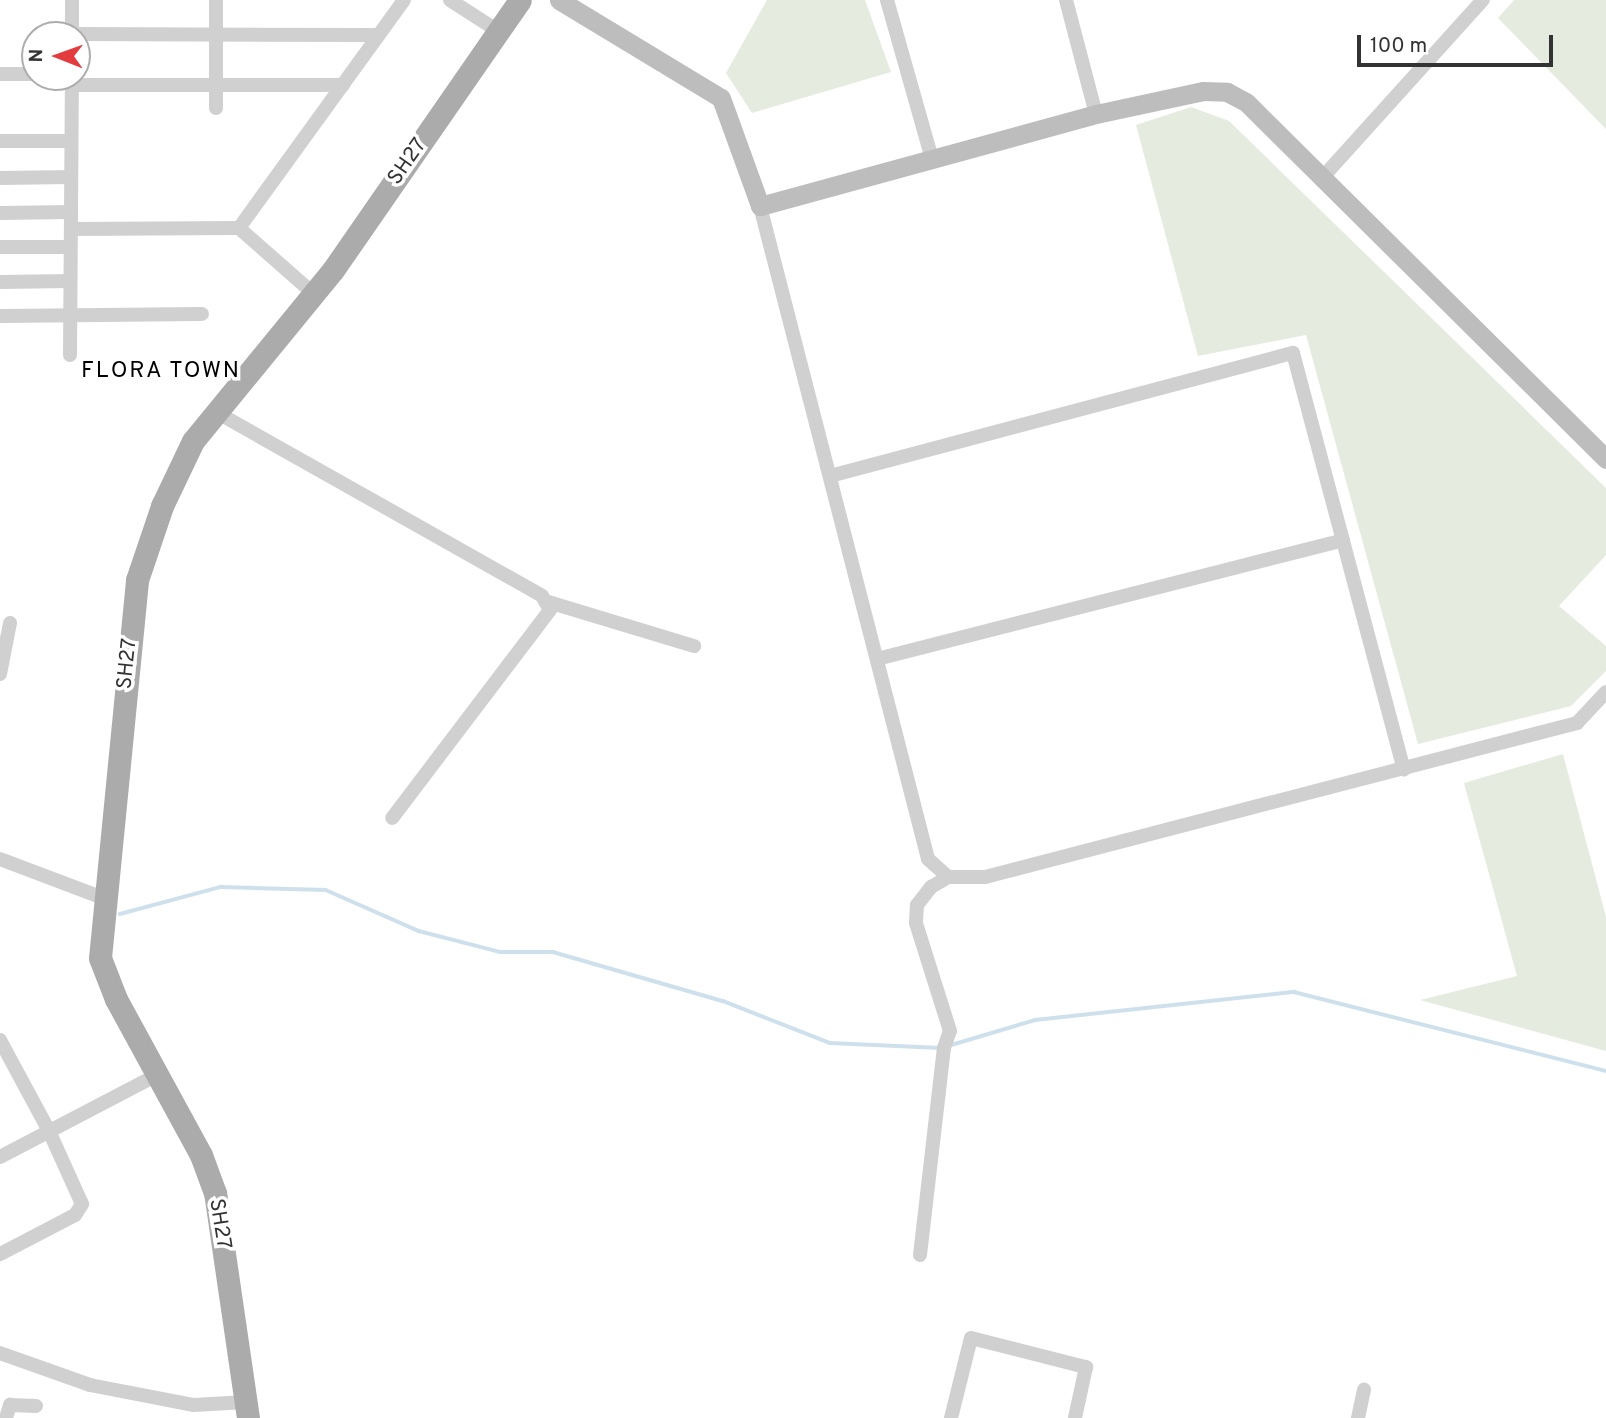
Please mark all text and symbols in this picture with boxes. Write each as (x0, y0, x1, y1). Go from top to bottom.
north arrow (21, 21, 91, 91)
scale bar (1361, 21, 1557, 65)
text: 100 m (1370, 33, 1427, 60)
text: N (25, 49, 49, 63)
street label: SH27 (383, 134, 433, 190)
district label: FLORA TOWN (81, 358, 241, 386)
street label: SH27 (113, 637, 143, 691)
street label: SH27 (203, 1197, 235, 1251)

